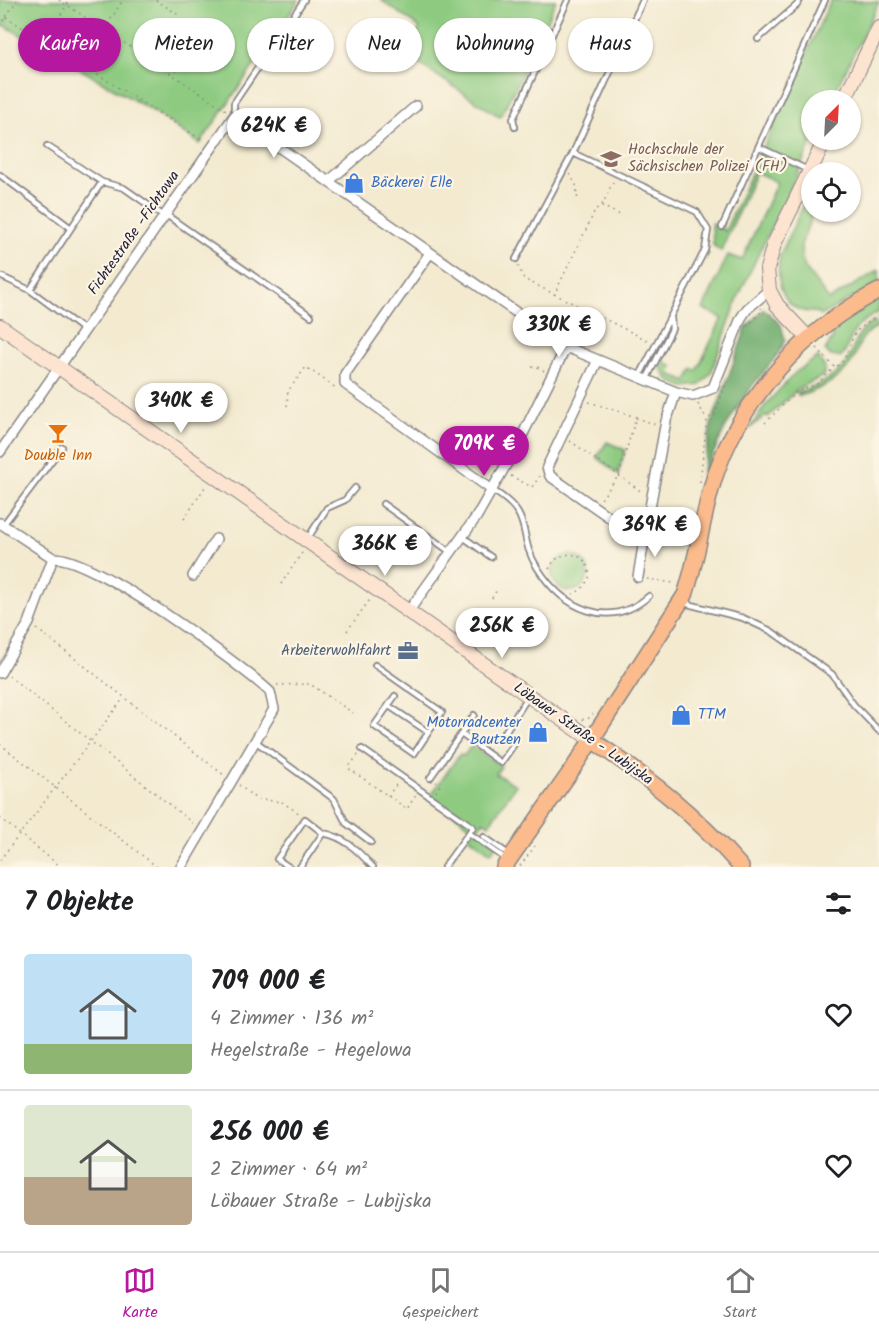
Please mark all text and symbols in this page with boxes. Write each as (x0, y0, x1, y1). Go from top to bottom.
chip: Kaufen (18, 18, 121, 72)
chip: Mieten (133, 18, 235, 72)
chip: Filter (247, 18, 334, 72)
chip: Neu (346, 18, 422, 72)
chip: Wohnung (434, 18, 556, 72)
chip: Haus (568, 18, 653, 72)
north arrow (801, 90, 861, 150)
map controls (801, 90, 861, 222)
pin: 624K € (225, 108, 323, 159)
text: 624K € (241, 111, 307, 143)
place label: Hochschule der Sächsischen Polizei (FH) (628, 138, 787, 179)
school or university icon: Hochschule der Sächsischen Polizei (FH) (599, 147, 623, 171)
button: locate (801, 162, 861, 222)
street label: Fichtestraße -Fichtowa (82, 166, 186, 300)
shop icon: Bäckerei Elle (342, 171, 366, 195)
place label: Bäckerei Elle (371, 171, 453, 195)
pin: 330K € (510, 307, 608, 358)
text: 330K € (527, 310, 591, 342)
pin: 340K € (132, 383, 230, 434)
text: 340K € (149, 386, 213, 418)
bar icon: Double Inn (46, 421, 70, 445)
pin: 709K € (435, 426, 533, 477)
text: 709K € (453, 429, 515, 461)
place label: Double Inn (24, 444, 92, 468)
pin: 369K € (606, 507, 704, 558)
text: 369K € (623, 510, 687, 542)
pin: 366K € (336, 526, 434, 577)
text: 366K € (352, 529, 418, 561)
pin: 256K € (453, 608, 551, 659)
text: 256K € (469, 611, 535, 643)
place label: Arbeiterwohlfahrt (281, 639, 391, 663)
office icon: Arbeiterwohlfahrt (396, 639, 420, 663)
street label: Löbauer Straße - Lubijska (508, 677, 658, 791)
shop icon: TTM (669, 703, 693, 727)
place label: TTM (698, 703, 726, 727)
place label: Motorradcenter Bautzen (426, 711, 522, 752)
shop icon: Motorradcenter Bautzen (526, 720, 550, 744)
text: 7 Objekte (24, 882, 134, 924)
icon: filters (822, 887, 855, 920)
text: 709 000 € (210, 961, 325, 1003)
icon: home (72, 978, 144, 1050)
icon: heart (822, 998, 855, 1031)
text: 4 Zimmer · 136 m² (210, 1003, 373, 1035)
text: Hegelstraße - Hegelowa (210, 1035, 412, 1067)
text: 256 000 € (210, 1112, 329, 1154)
icon: home (72, 1129, 144, 1201)
icon: heart (822, 1149, 855, 1182)
text: 2 Zimmer · 64 m² (210, 1154, 367, 1186)
text: Löbauer Straße - Lubijska (210, 1186, 432, 1218)
tab: Karte (122, 1264, 158, 1325)
tab: Gespeichert (402, 1264, 479, 1325)
tab: Start (723, 1264, 757, 1325)

